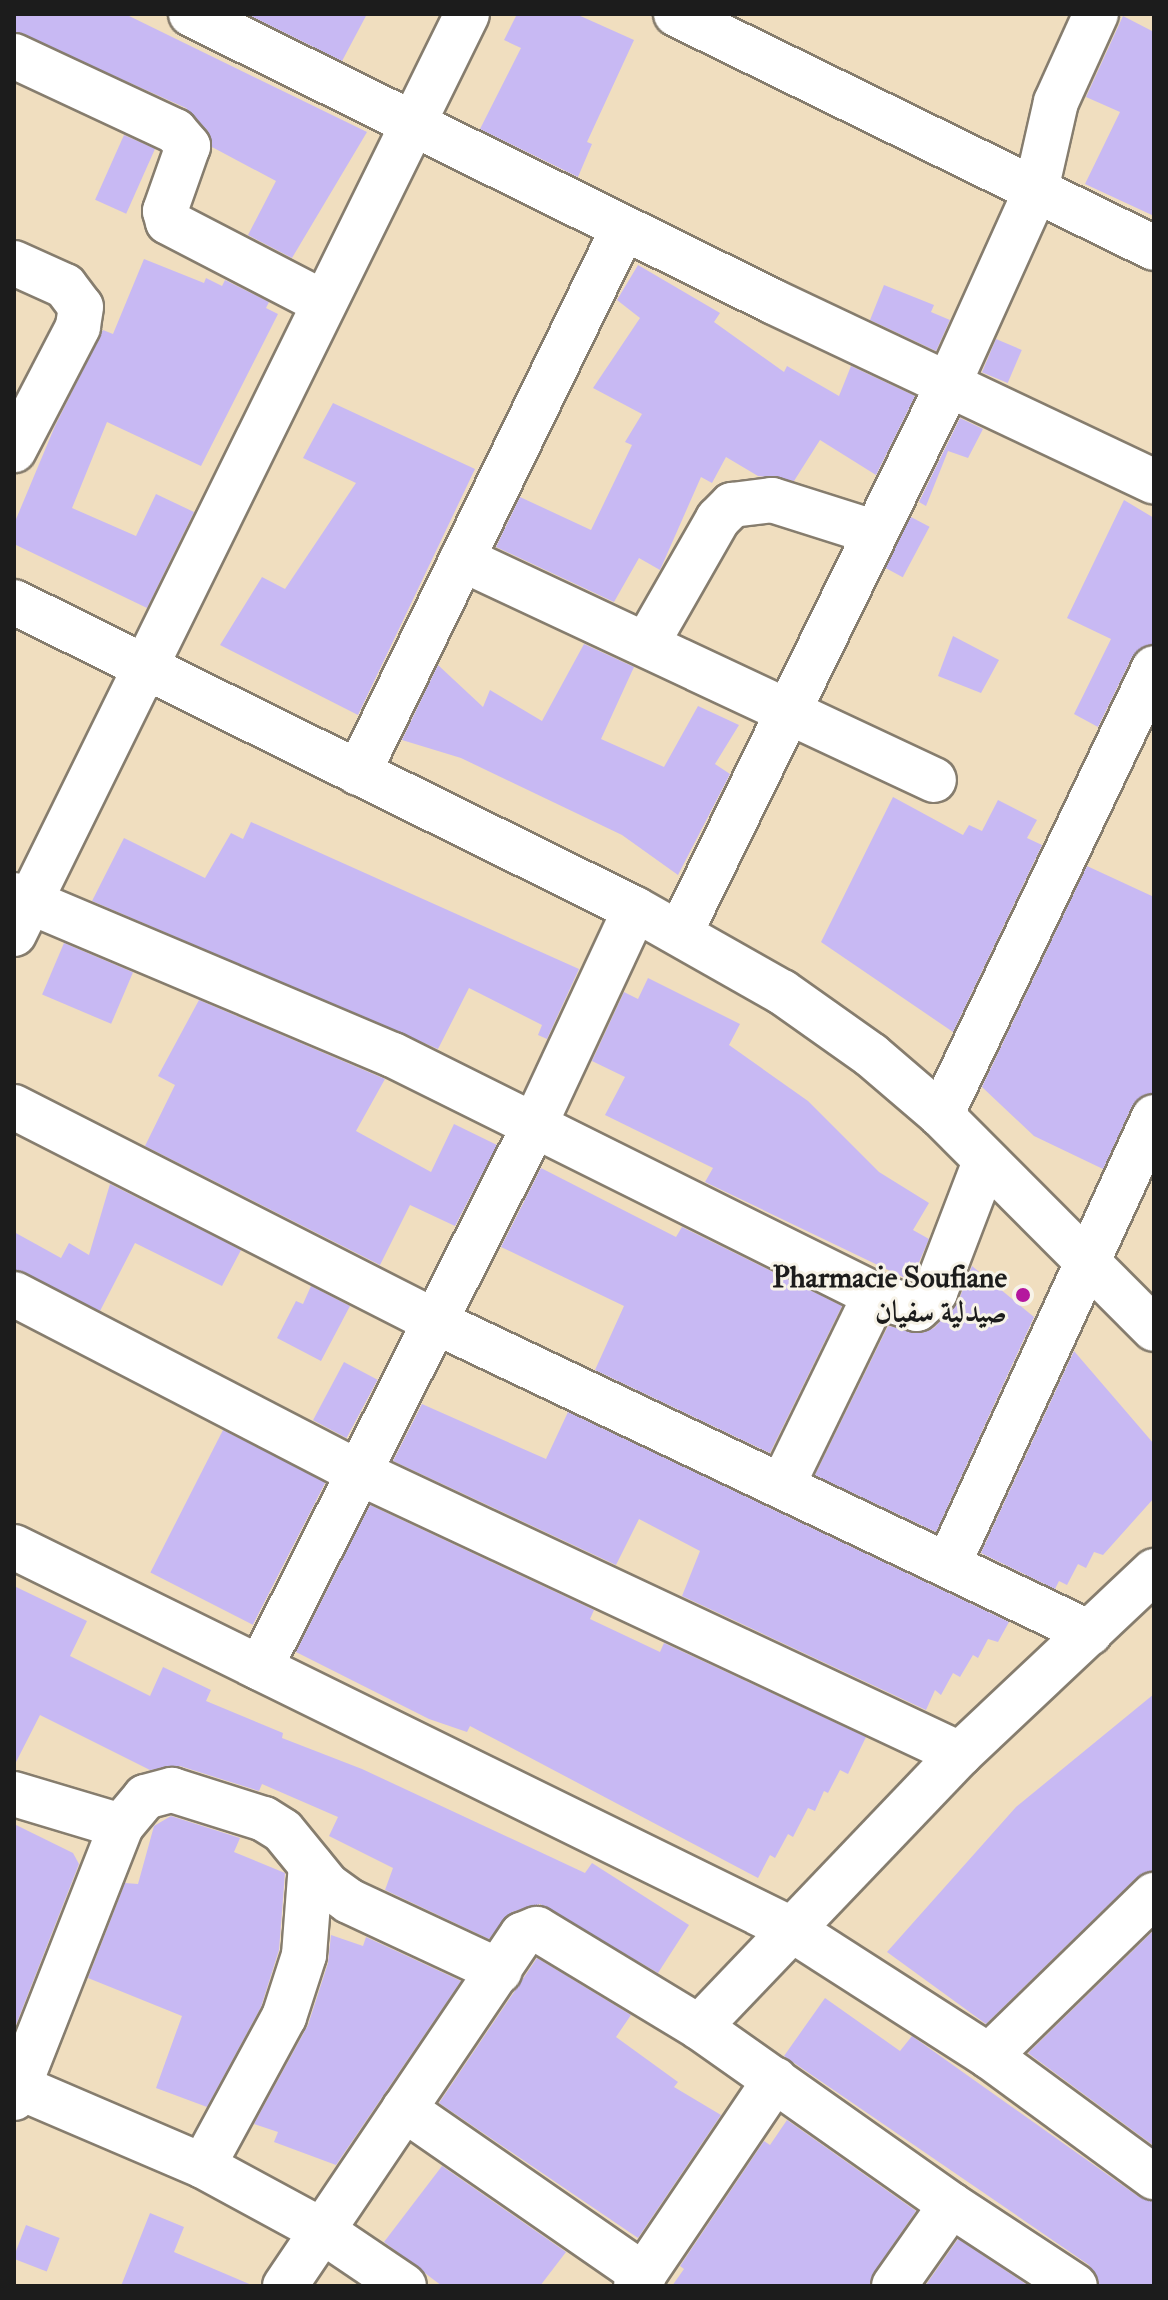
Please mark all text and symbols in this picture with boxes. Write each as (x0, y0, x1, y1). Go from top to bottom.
place label: Pharmacie Soufiane صيدلية سفيان (772, 1260, 1007, 1330)
marker: Pharmacie Soufiane صيدلية سفيان (1014, 1286, 1032, 1304)

